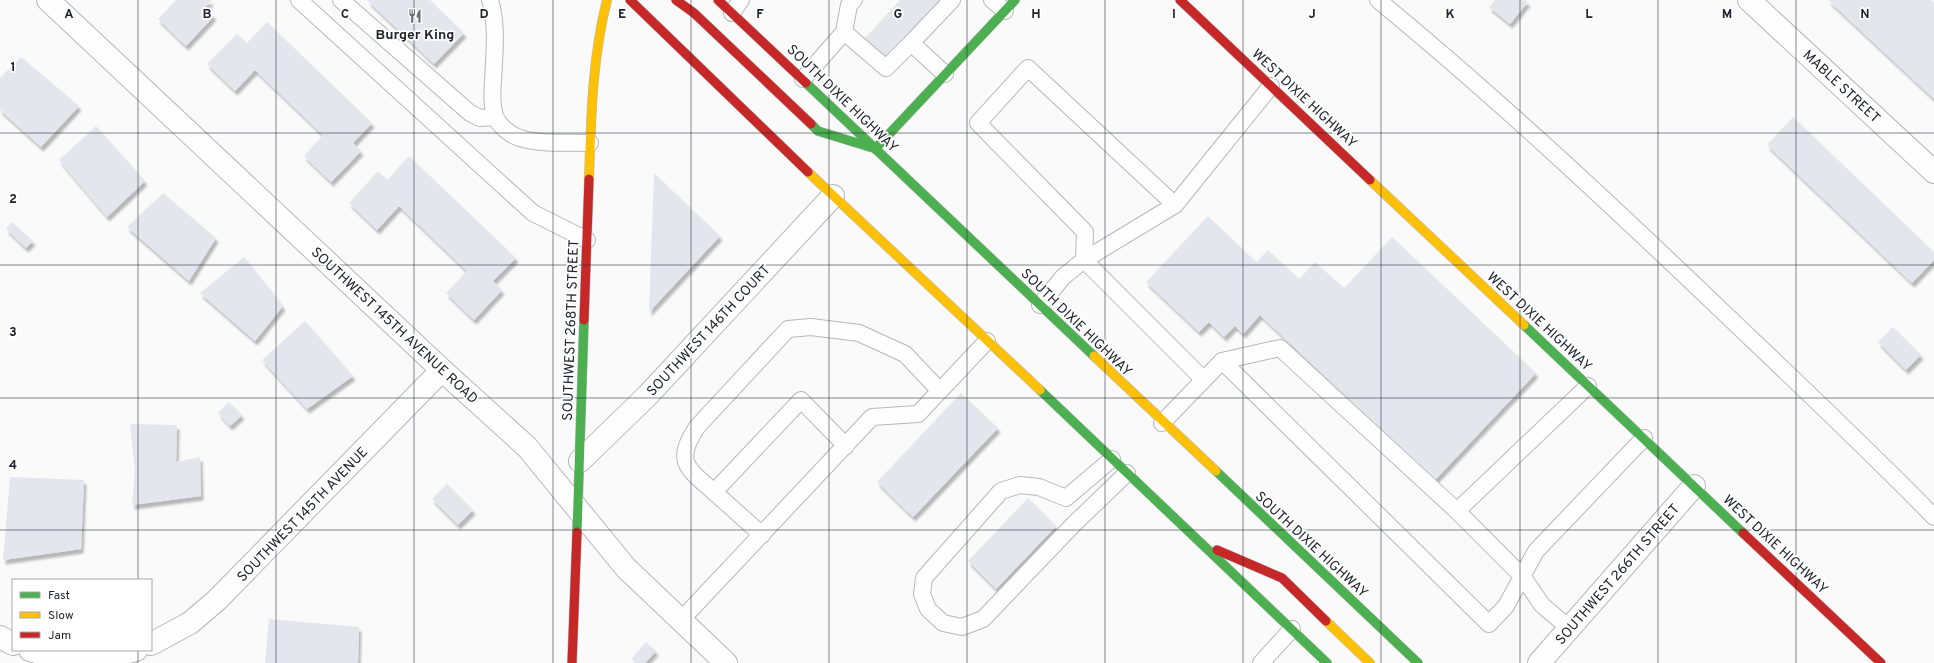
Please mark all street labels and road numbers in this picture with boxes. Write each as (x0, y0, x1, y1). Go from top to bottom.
street label: SOUTH DIXIE HIGHWAY (783, 42, 901, 157)
street label: WEST DIXIE HIGHWAY (1248, 46, 1360, 152)
street label: MABLE STREET (1799, 47, 1883, 127)
street label: SOUTHWEST 268TH STREET (560, 239, 583, 421)
street label: SOUTHWEST 145TH AVENUE ROAD (307, 244, 481, 408)
street label: SOUTHWEST 146TH COURT (644, 262, 774, 400)
street label: SOUTH DIXIE HIGHWAY (1017, 266, 1135, 381)
street label: WEST DIXIE HIGHWAY (1483, 269, 1595, 375)
street label: SOUTHWEST 145TH AVENUE (234, 444, 372, 586)
street label: SOUTH DIXIE HIGHWAY (1251, 488, 1371, 602)
street label: WEST DIXIE HIGHWAY (1719, 492, 1831, 598)
street label: SOUTHWEST 266TH STREET (1552, 501, 1684, 649)

